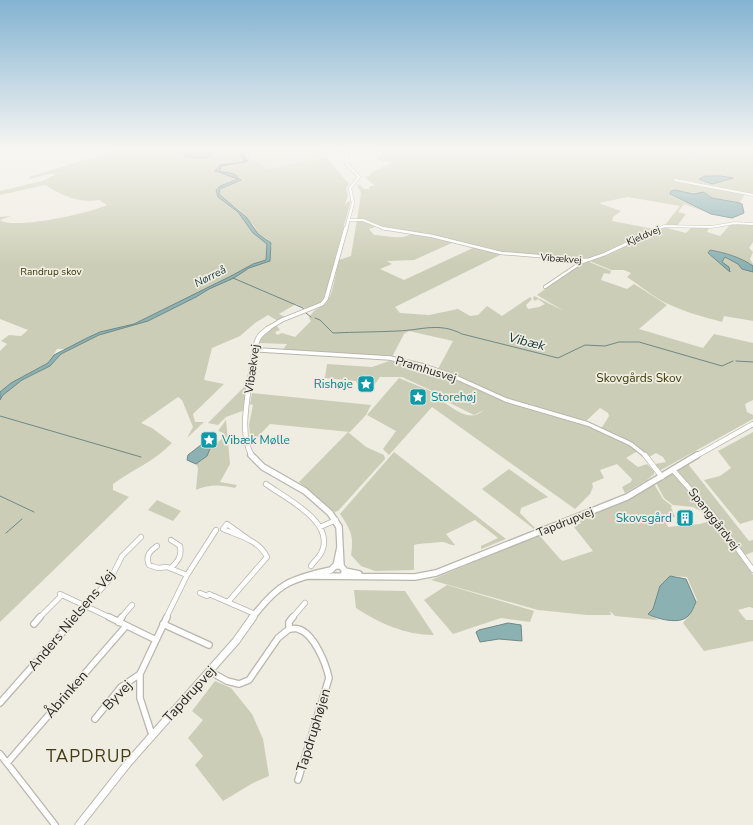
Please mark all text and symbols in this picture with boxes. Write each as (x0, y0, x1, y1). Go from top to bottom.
street label: Kjeldvej (624, 223, 662, 249)
street label: Vibækvej (539, 251, 582, 267)
water label: Nørreå (192, 262, 229, 291)
park label: Randrup skov (20, 265, 83, 279)
water label: Vibæk (507, 329, 547, 355)
street label: Vibækvej (240, 343, 263, 396)
street label: Pramhusvej (394, 352, 459, 386)
park label: Skovgårds Skov (596, 370, 682, 386)
place icon: Rishøje (356, 374, 376, 394)
place label: Rishøje (314, 376, 353, 392)
place icon: Storehøj (408, 387, 428, 407)
place label: Storehøj (431, 389, 476, 405)
place icon: Vibæk Mølle (199, 430, 219, 450)
place label: Vibæk Mølle (221, 432, 290, 448)
street label: Spanggårdvej (685, 485, 743, 553)
street label: Tapdrupvej (534, 503, 596, 541)
building icon: Skovsgård (675, 508, 695, 528)
place label: Skovsgård (616, 510, 672, 526)
street label: Anders Nielsens Vej (24, 566, 119, 675)
street label: Tapdrupvej (159, 662, 220, 727)
street label: Åbrinken (41, 667, 92, 722)
street label: Byvej (98, 676, 136, 714)
street label: Tapdruphøjen (292, 686, 335, 774)
district label: TAPDRUP (46, 745, 132, 768)

